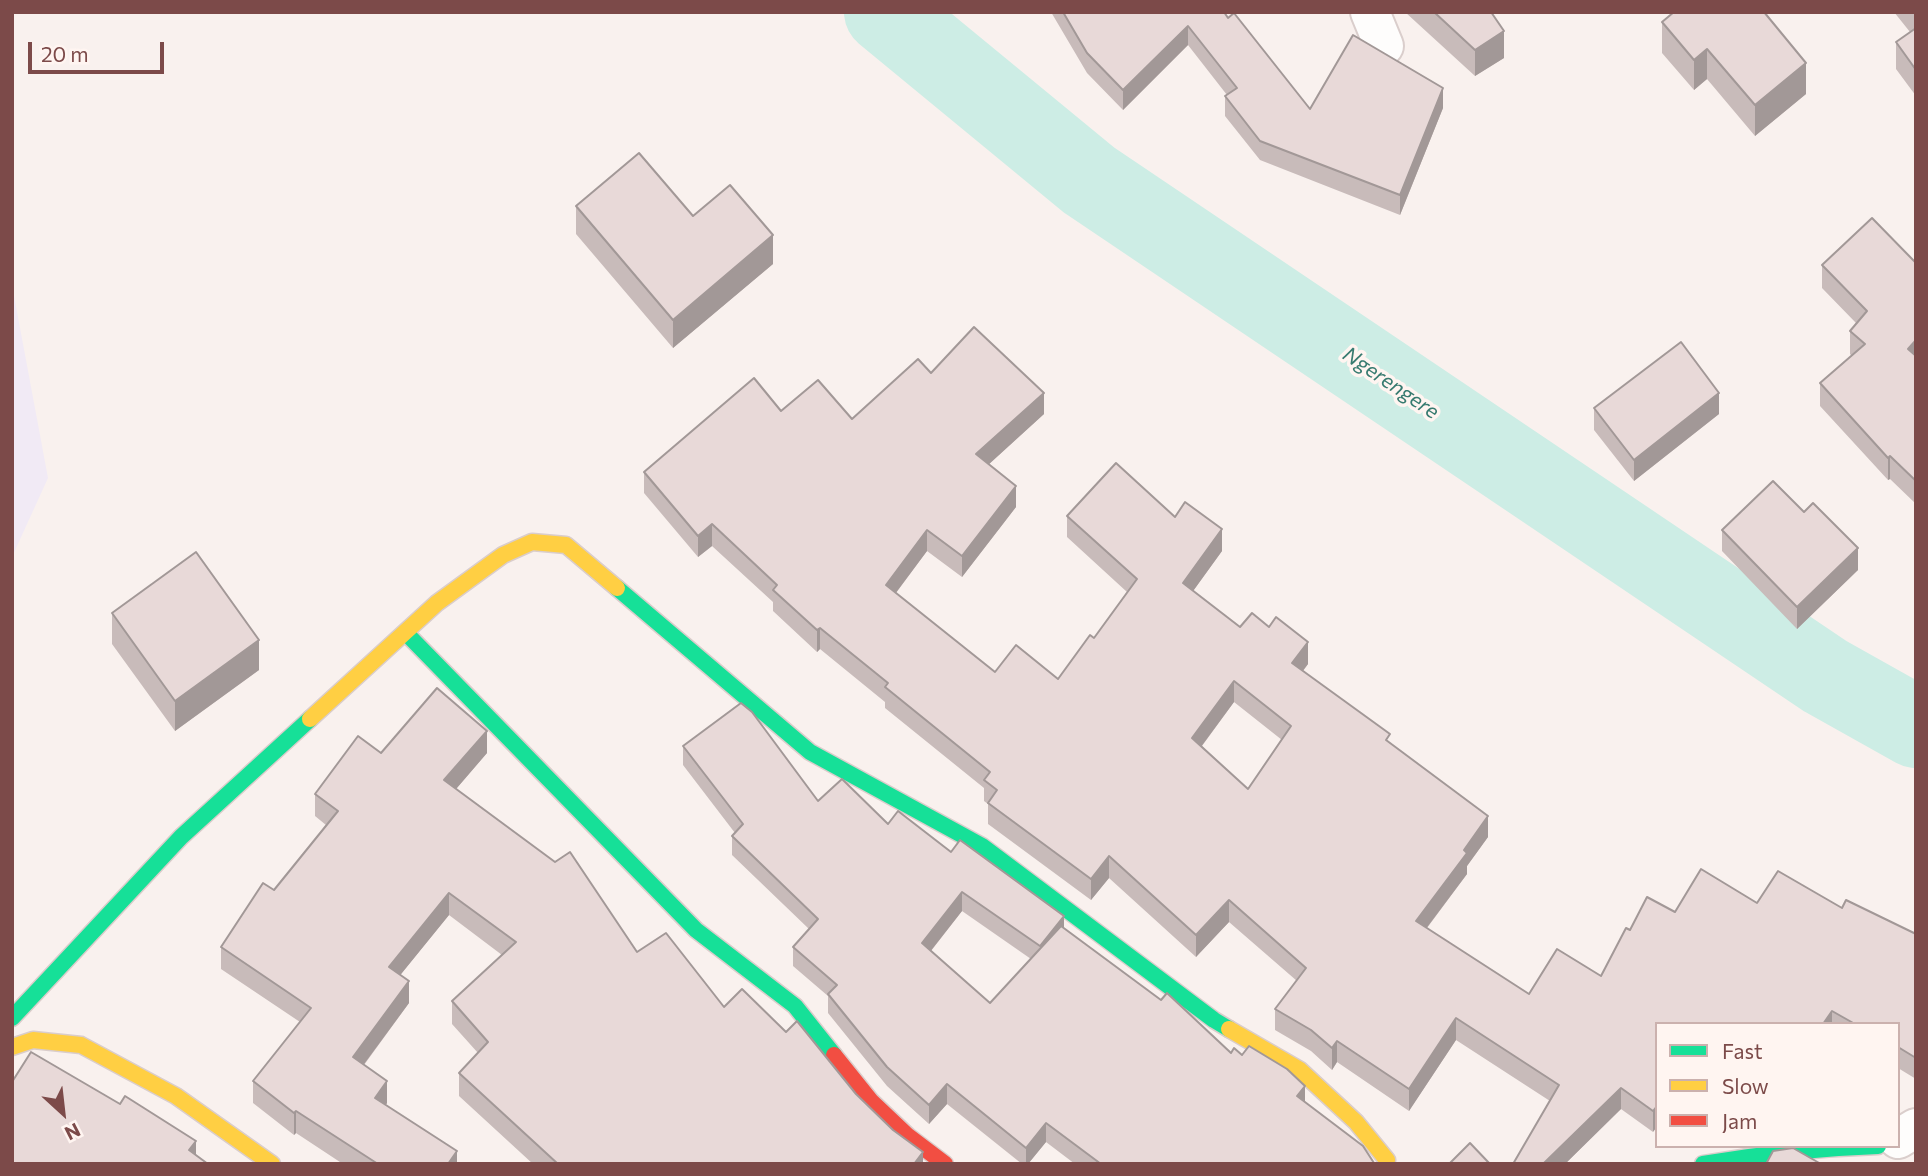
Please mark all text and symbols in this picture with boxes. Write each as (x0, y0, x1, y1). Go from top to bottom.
scale bar (32, 28, 168, 72)
text: 20 m (41, 41, 89, 66)
water label: Ngerengere (1338, 342, 1444, 424)
legend (1655, 1022, 1900, 1148)
text: Fast (1722, 1038, 1763, 1063)
text: Slow (1722, 1073, 1769, 1098)
north arrow (28, 1078, 98, 1148)
text: Jam (1722, 1108, 1757, 1133)
text: N (61, 1119, 84, 1146)

